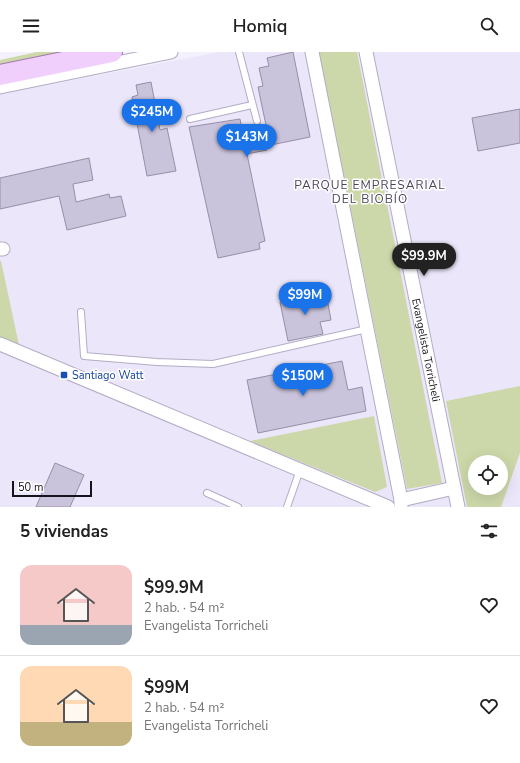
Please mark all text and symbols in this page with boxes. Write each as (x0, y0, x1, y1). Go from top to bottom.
text: Homiq (233, 14, 287, 38)
icon: menu (20, 15, 42, 37)
icon: search (478, 15, 500, 37)
pin: $245M (124, 99, 180, 133)
text: $245M (131, 103, 173, 121)
pin: $143M (219, 124, 275, 158)
text: $143M (226, 128, 268, 146)
district label: PARQUE EMPRESARIAL DEL BIOBÍO (294, 177, 446, 207)
pin: $99.9M (391, 243, 457, 277)
text: $99.9M (401, 247, 447, 265)
pin: $99M (281, 282, 329, 316)
text: $99M (288, 286, 322, 304)
street label: Evangelista Torricheli (408, 297, 444, 403)
pin: $150M (275, 363, 331, 397)
text: $150M (282, 367, 324, 385)
place label: Santiago Watt (72, 368, 143, 383)
marker: Santiago Watt (59, 370, 69, 380)
map controls (468, 455, 508, 495)
button: locate (468, 455, 508, 495)
scale bar (12, 479, 92, 498)
text: 50 m (18, 480, 43, 495)
text: 5 viviendas (20, 520, 108, 543)
icon: filters (478, 520, 500, 542)
text: $99.9M (144, 576, 204, 599)
icon: home (52, 581, 100, 629)
icon: heart (478, 594, 500, 616)
text: 2 hab. · 54 m² (144, 599, 224, 617)
text: Evangelista Torricheli (144, 617, 268, 635)
text: $99M (144, 676, 189, 699)
icon: home (52, 682, 100, 730)
icon: heart (478, 695, 500, 717)
text: 2 hab. · 54 m² (144, 699, 224, 717)
text: Evangelista Torricheli (144, 717, 268, 735)

